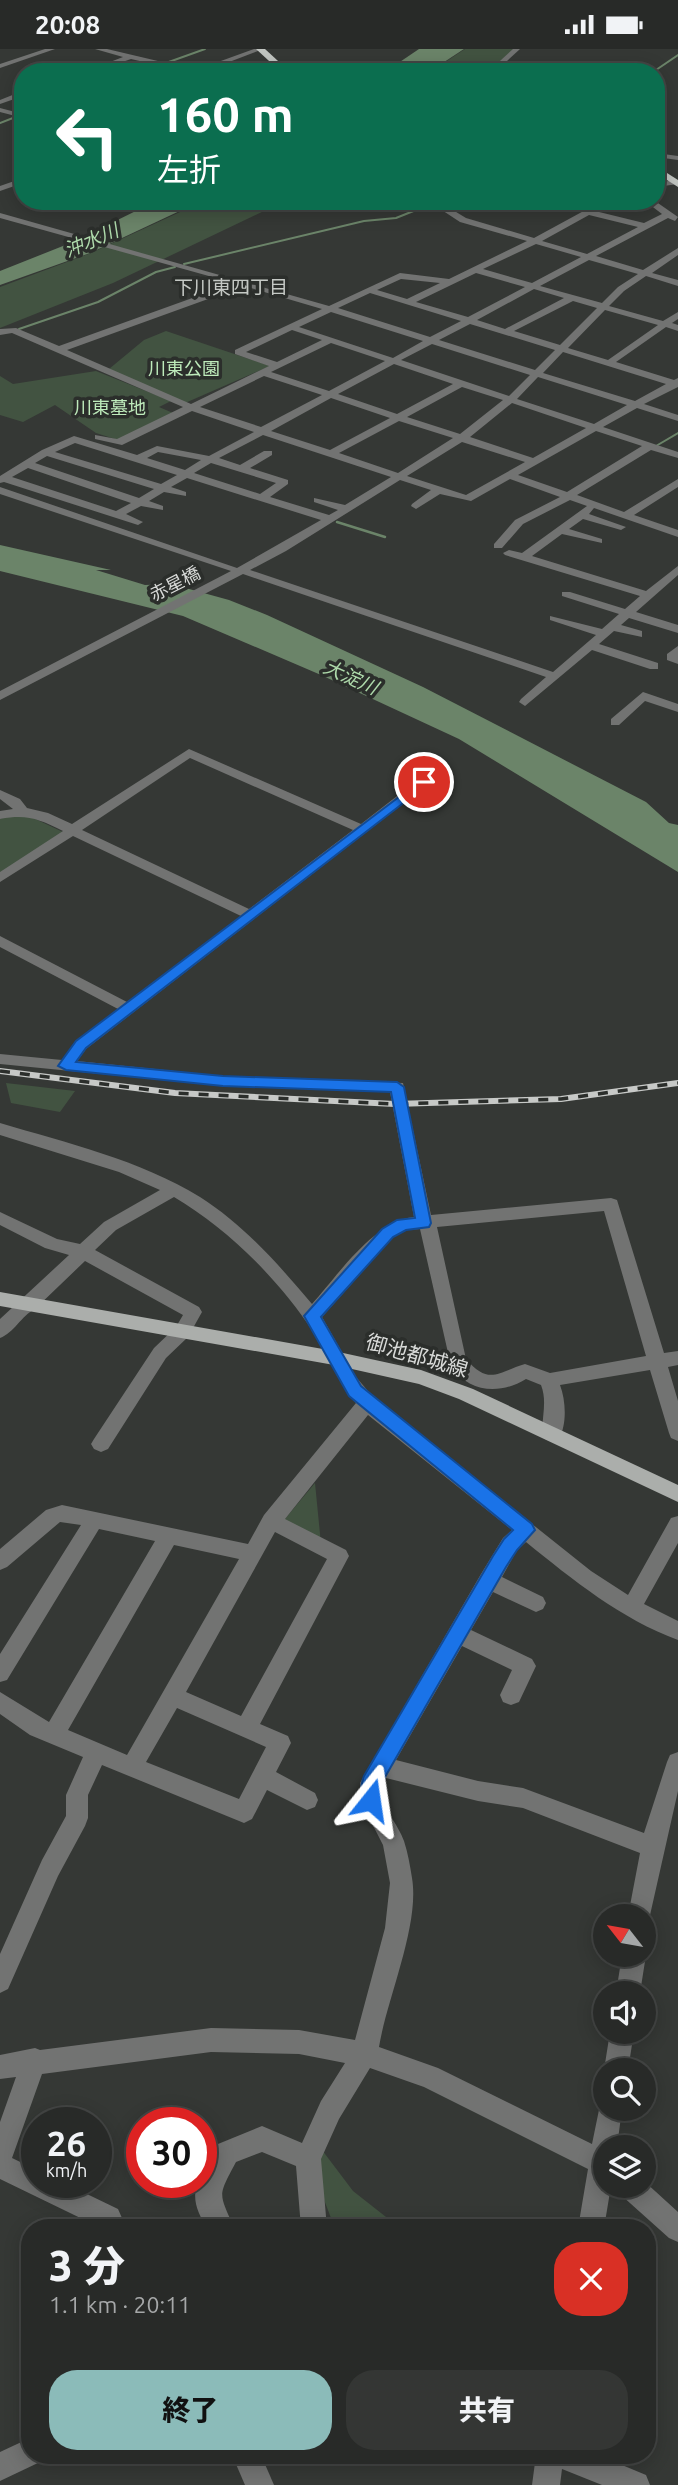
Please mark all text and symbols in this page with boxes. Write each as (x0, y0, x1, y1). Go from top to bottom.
text: 20:08 (35, 10, 100, 39)
text: 160 m (157, 86, 294, 141)
icon: left (42, 91, 133, 182)
text: 左折 (157, 151, 221, 187)
water label: 沖水川 (60, 218, 123, 261)
district label: 下川東四丁目 (174, 276, 288, 298)
park label: 川東公園 (148, 358, 220, 378)
park label: 川東墓地 (74, 397, 146, 417)
street label: 赤星橋 (146, 562, 203, 604)
water label: 大淀川 (320, 655, 383, 699)
pin (394, 752, 454, 812)
icon: arrive (405, 763, 443, 801)
street label: 御池都城線 (364, 1329, 471, 1381)
position arrow (334, 1763, 408, 1837)
north arrow (593, 1904, 656, 1967)
map controls (593, 1904, 656, 2198)
button: sound (593, 1981, 656, 2044)
button: search (593, 2058, 656, 2121)
speed limit sign: 30 (126, 2107, 217, 2198)
text: 26 (47, 2123, 86, 2163)
button: layers (593, 2135, 656, 2198)
text: km/h (46, 2160, 87, 2180)
text: 3 分 (49, 2242, 125, 2289)
button: close (554, 2242, 628, 2316)
text: 1.1 km · 20:11 (49, 2292, 191, 2317)
button: 終了 (49, 2370, 332, 2450)
button: 共有 (346, 2370, 628, 2450)

